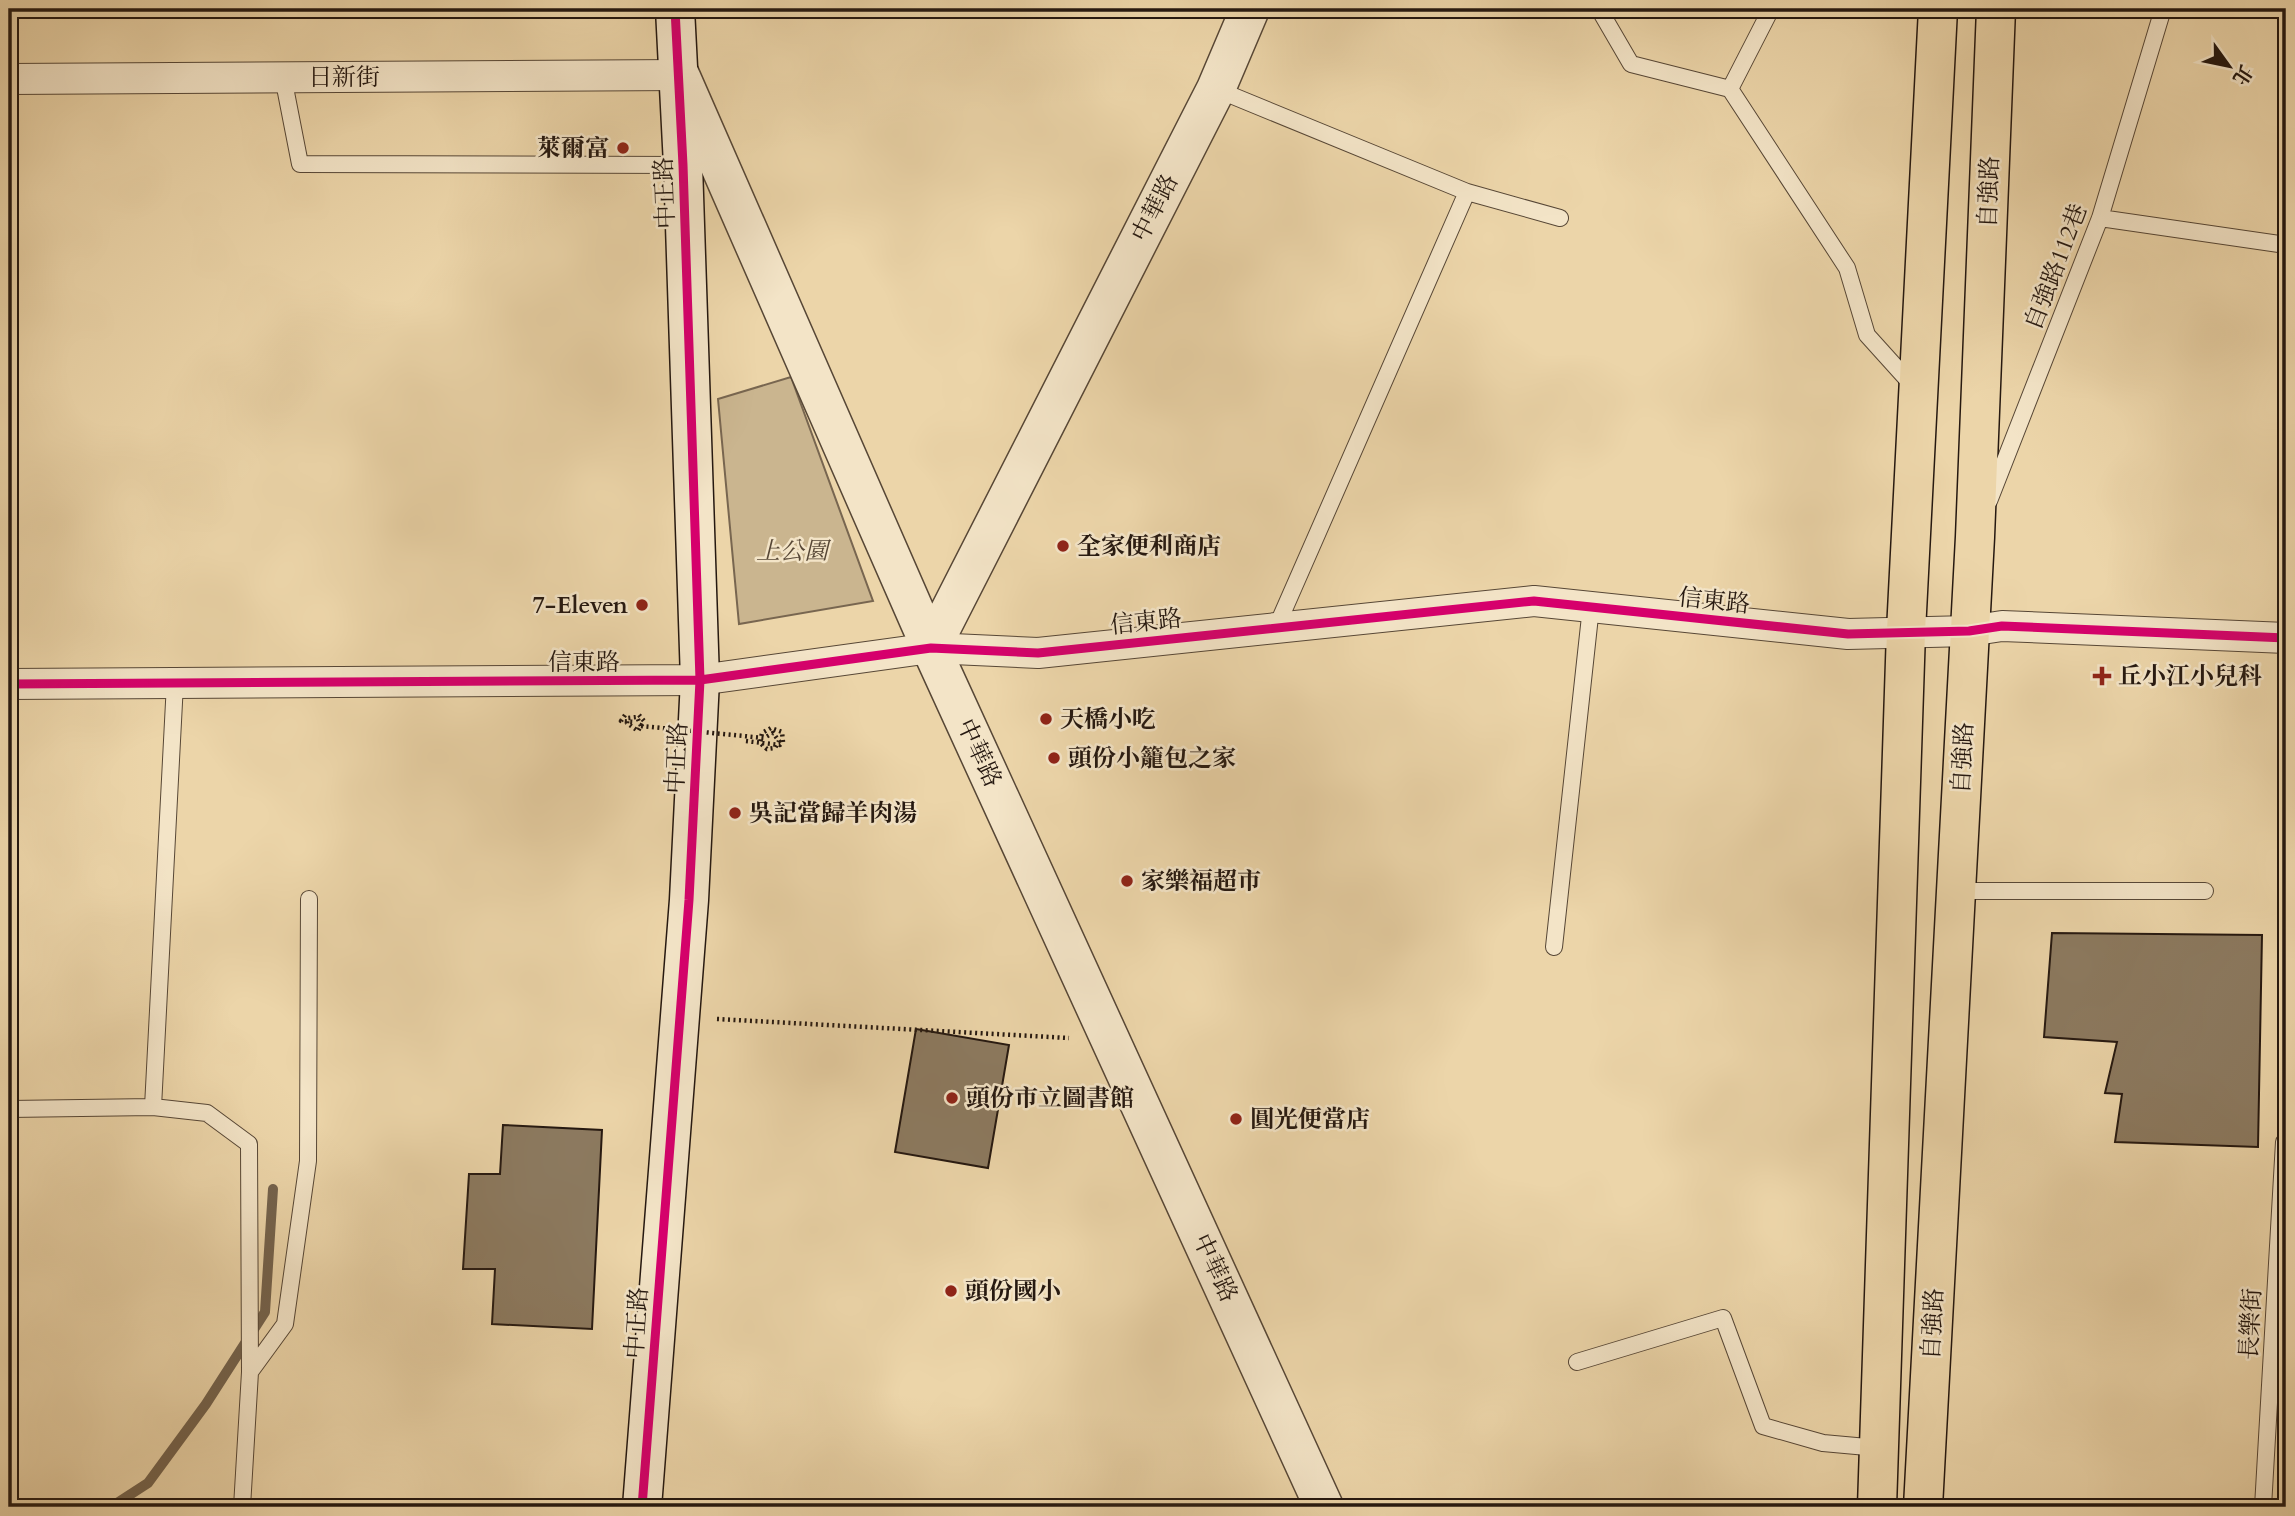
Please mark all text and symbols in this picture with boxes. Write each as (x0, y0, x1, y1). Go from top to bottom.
north arrow (2194, 32, 2264, 102)
text: 北 (2226, 60, 2258, 90)
street label: 日新街 (308, 61, 380, 94)
place label: 萊爾富 (537, 132, 609, 165)
marker: 萊爾富 (615, 140, 631, 156)
street label: 自強路 (1971, 155, 2007, 229)
street label: 中正路 (647, 156, 683, 230)
street label: 中華路 (1124, 168, 1186, 248)
street label: 自強路112巷 (2017, 199, 2095, 335)
place label: 全家便利商店 (1077, 530, 1221, 563)
park label: 上公園 (756, 535, 832, 568)
marker: 全家便利商店 (1055, 538, 1071, 554)
street label: 信東路 (1676, 581, 1752, 621)
place label: 7-Eleven (532, 589, 629, 622)
marker: 7-Eleven (634, 597, 650, 613)
street label: 信東路 (1108, 602, 1184, 642)
street label: 信東路 (548, 646, 620, 679)
place label: 丘小江小兒科 (2118, 660, 2262, 693)
marker: 丘小江小兒科 (2092, 666, 2112, 686)
place label: 天橋小吃 (1060, 703, 1156, 736)
marker: 天橋小吃 (1038, 711, 1054, 727)
street label: 中華路 (949, 713, 1009, 793)
street label: 中正路 (659, 721, 695, 795)
street label: 自強路 (1945, 721, 1981, 795)
place label: 頭份小籠包之家 (1068, 742, 1236, 775)
marker: 頭份小籠包之家 (1046, 750, 1062, 766)
place label: 吳記當歸羊肉湯 (749, 797, 917, 830)
marker: 吳記當歸羊肉湯 (727, 805, 743, 821)
place label: 家樂福超市 (1141, 865, 1261, 898)
marker: 家樂福超市 (1119, 873, 1135, 889)
place label: 頭份市立圖書館 (966, 1082, 1134, 1115)
marker: 頭份市立圖書館 (944, 1090, 960, 1106)
place label: 圓光便當店 (1250, 1103, 1370, 1136)
marker: 圓光便當店 (1228, 1111, 1244, 1127)
street label: 中華路 (1185, 1228, 1245, 1308)
place label: 頭份國小 (965, 1275, 1061, 1308)
marker: 頭份國小 (943, 1283, 959, 1299)
street label: 中正路 (618, 1286, 656, 1360)
street label: 自強路 (1915, 1287, 1951, 1361)
street label: 長樂街 (2233, 1287, 2269, 1361)

